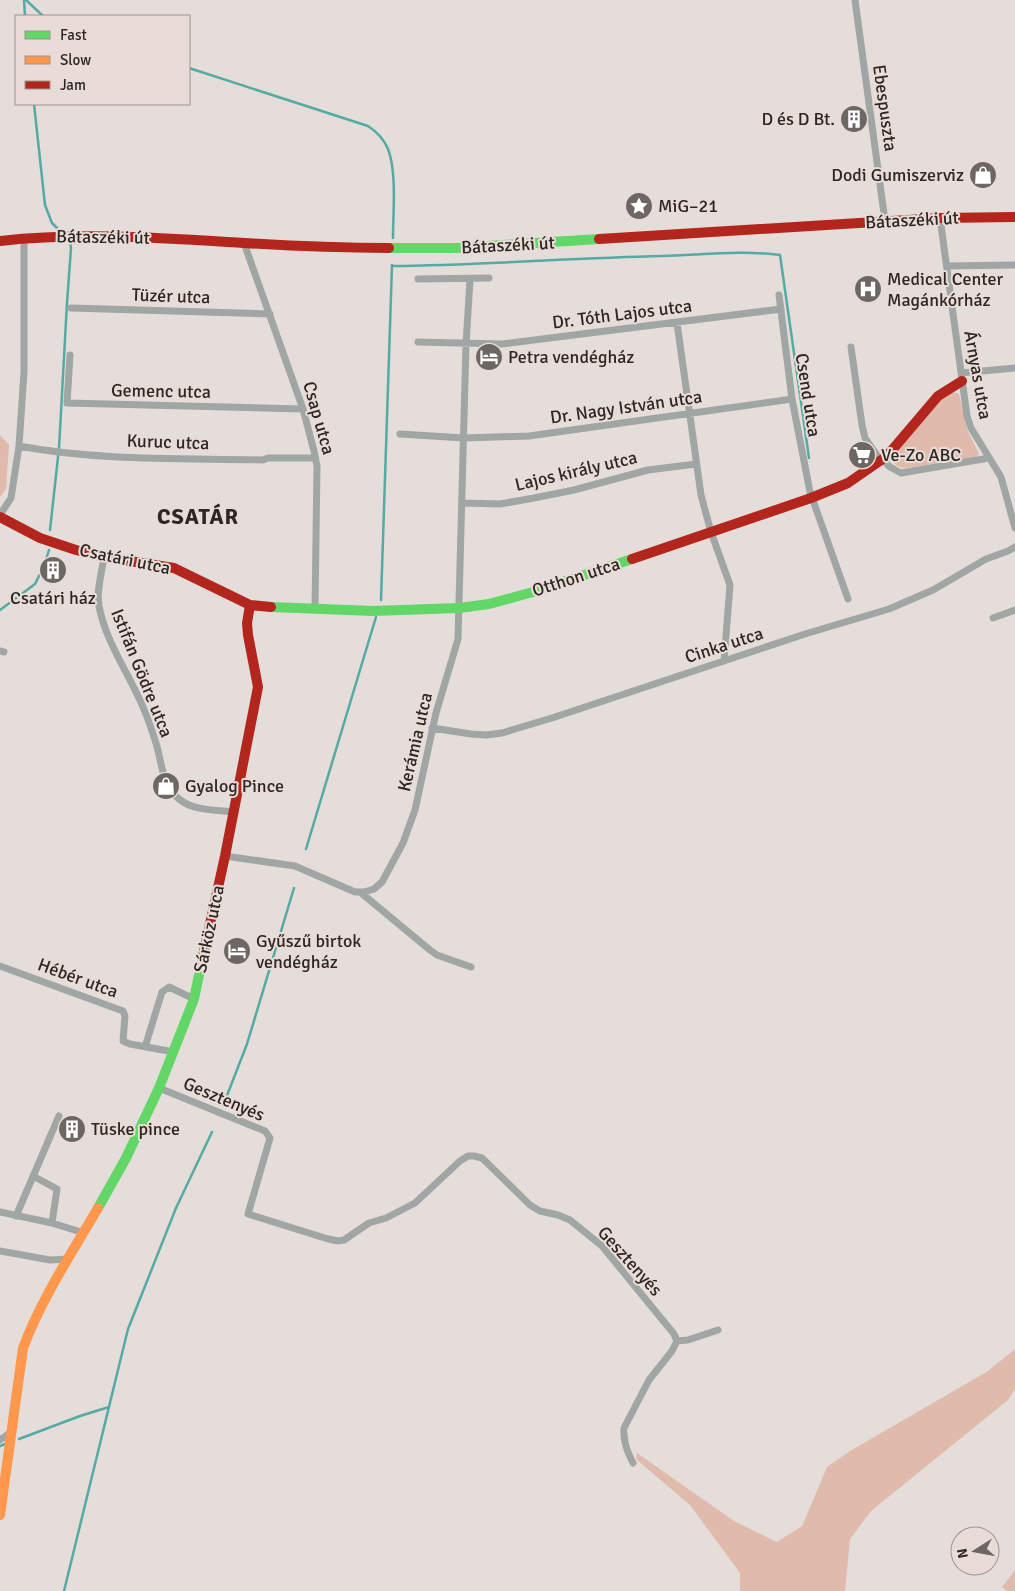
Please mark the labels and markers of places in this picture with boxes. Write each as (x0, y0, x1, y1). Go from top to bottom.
building icon: D és D Bt. (839, 104, 869, 134)
place label: D és D Bt. (761, 108, 835, 130)
shop icon: Dodi Gumiszerviz (968, 160, 998, 190)
place label: Dodi Gumiszerviz (831, 164, 964, 186)
place icon: MiG–21 (624, 191, 654, 221)
place label: MiG–21 (658, 195, 718, 217)
place label: Medical Center Magánkórház (887, 268, 1003, 311)
hospital icon: Medical Center Magánkórház (853, 274, 883, 304)
hotel icon: Petra vendégház (474, 342, 504, 372)
place label: Petra vendégház (508, 346, 634, 368)
supermarket icon: Ve-Zo ABC (847, 440, 877, 470)
place label: Ve-Zo ABC (881, 444, 961, 466)
building icon: Csatári ház (38, 555, 68, 585)
place label: Csatári ház (10, 587, 96, 609)
shop icon: Gyalog Pince (151, 771, 181, 801)
place label: Gyalog Pince (185, 775, 284, 797)
place label: Gyűszű birtok vendégház (256, 930, 361, 973)
hotel icon: Gyűszű birtok vendégház (222, 936, 252, 966)
building icon: Tüske pince (57, 1114, 87, 1144)
place label: Tüske pince (91, 1118, 180, 1140)

